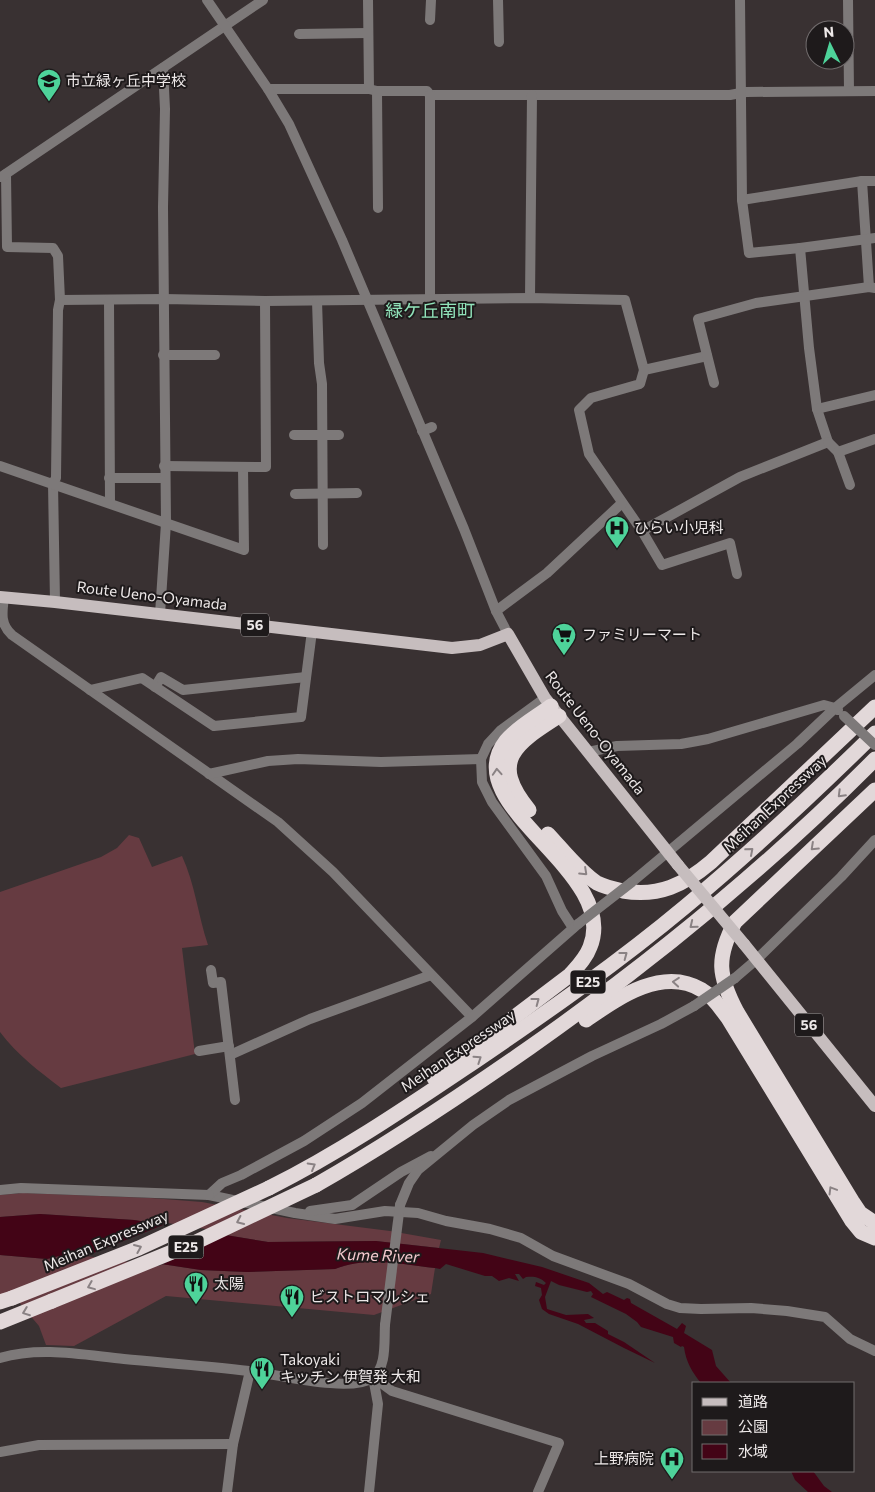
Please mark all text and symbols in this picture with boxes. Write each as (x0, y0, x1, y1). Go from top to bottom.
north arrow (805, 20, 855, 70)
text: N (823, 23, 835, 40)
school or university icon: 市立緑ヶ丘中学校 (36, 68, 62, 102)
place label: 市立緑ヶ丘中学校 (66, 71, 186, 89)
district label: 緑ケ丘南町 (385, 299, 475, 321)
hospital icon: ひらい小児科 (604, 515, 630, 549)
place label: ひらい小児科 (634, 518, 724, 536)
street label: Route Ueno-Oyamada (76, 577, 228, 613)
road number: 56 (241, 614, 269, 636)
supermarket icon: ファミリーマート (551, 622, 577, 656)
place label: ファミリーマート (582, 625, 702, 643)
street label: Route Ueno-Oyamada (542, 667, 650, 798)
street label: Meihan Expressway (719, 751, 830, 856)
one-way arrow (491, 768, 502, 776)
one-way arrow (837, 788, 846, 797)
one-way arrow (811, 841, 820, 850)
one-way arrow (744, 849, 753, 857)
one-way arrow (579, 866, 588, 875)
one-way arrow (690, 919, 699, 927)
one-way arrow (619, 951, 628, 960)
road number: E25 (570, 970, 606, 994)
one-way arrow (671, 977, 679, 988)
one-way arrow (530, 998, 540, 1007)
street label: Meihan Expressway (397, 1005, 518, 1095)
road number: 56 (795, 1014, 823, 1036)
one-way arrow (472, 1056, 482, 1065)
one-way arrow (307, 1162, 316, 1172)
one-way arrow (828, 1187, 838, 1196)
street label: Meihan Expressway (40, 1205, 171, 1275)
one-way arrow (237, 1215, 246, 1225)
road number: E25 (168, 1236, 204, 1258)
one-way arrow (134, 1243, 142, 1253)
water label: Kume River (336, 1244, 420, 1265)
restaurant icon: 太陽 (183, 1271, 209, 1305)
place label: 太陽 (214, 1274, 244, 1292)
one-way arrow (88, 1280, 96, 1290)
restaurant icon: ビストロマルシェ (279, 1284, 305, 1318)
place label: ビストロマルシェ (310, 1287, 430, 1305)
one-way arrow (22, 1305, 31, 1316)
place label: Takoyaki キッチン 伊賀発 大和 (280, 1350, 421, 1385)
restaurant icon: Takoyaki キッチン 伊賀発 大和 (249, 1356, 275, 1390)
legend (692, 1382, 855, 1472)
text: 道路 (738, 1392, 768, 1410)
text: 公園 (738, 1417, 768, 1435)
text: 水域 (738, 1442, 768, 1460)
hospital icon: 上野病院 (659, 1446, 685, 1480)
place label: 上野病院 (594, 1449, 654, 1467)

